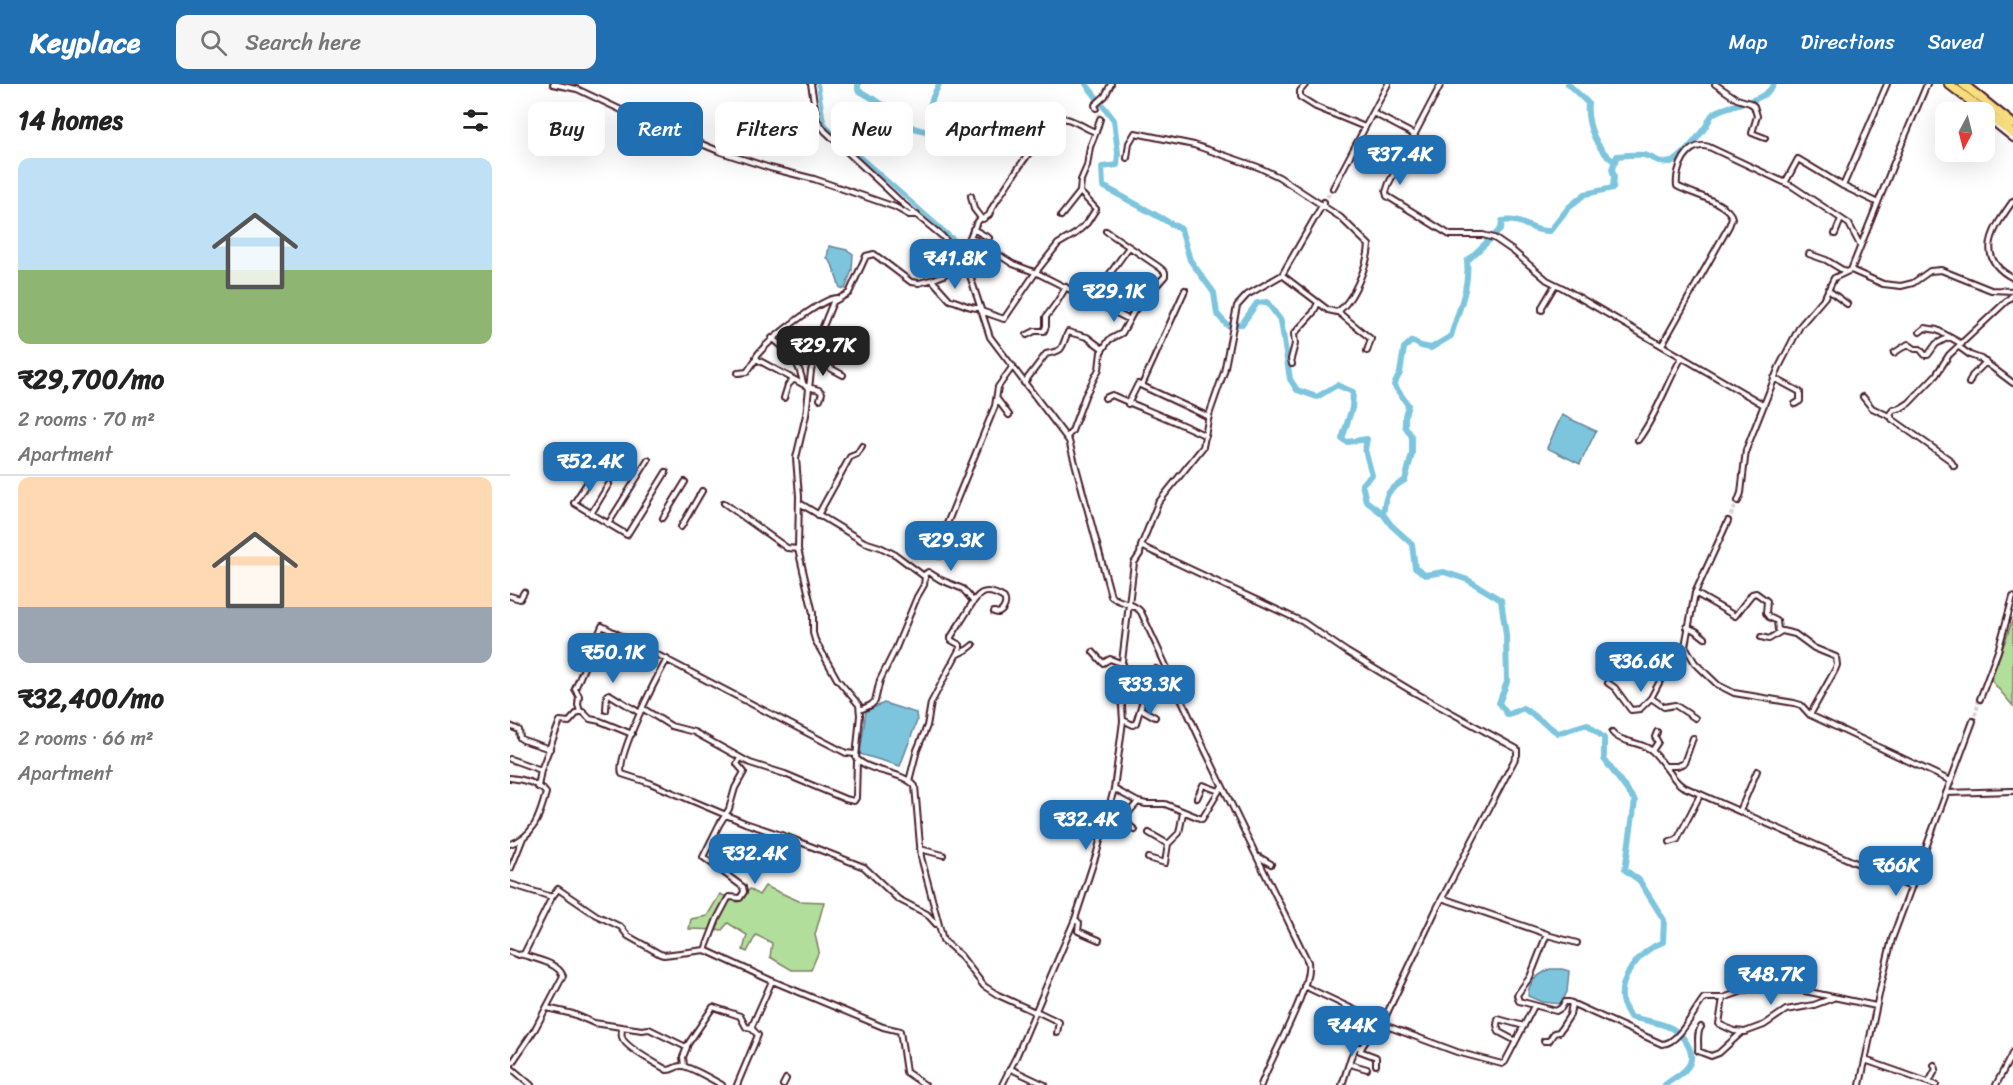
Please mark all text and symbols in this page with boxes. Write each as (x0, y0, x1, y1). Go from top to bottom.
search box (176, 15, 596, 69)
text: Keyplace (30, 18, 140, 67)
text: Search here (245, 23, 361, 62)
text: Map (1729, 23, 1767, 61)
text: Directions (1800, 23, 1895, 61)
text: Saved (1928, 23, 1983, 61)
icon: search (197, 26, 230, 59)
text: 14 homes (18, 97, 123, 143)
chip: Buy (528, 102, 605, 156)
chip: Rent (617, 102, 703, 156)
chip: Filters (715, 102, 819, 156)
chip: New (831, 102, 913, 156)
chip: Apartment (925, 102, 1066, 156)
north arrow (1935, 102, 1995, 162)
map controls (1935, 102, 1995, 162)
icon: filters (459, 104, 492, 137)
pin: ₹37.4K (1351, 135, 1449, 186)
text: ₹37.4K (1368, 137, 1432, 172)
icon: home (201, 197, 309, 305)
pin: ₹41.8K (906, 239, 1004, 290)
text: ₹41.8K (924, 241, 986, 276)
pin: ₹29.1K (1065, 272, 1163, 323)
text: ₹29.1K (1083, 274, 1145, 309)
pin: ₹29.7K (774, 326, 872, 377)
text: ₹29.7K (791, 328, 855, 363)
text: ₹29,700/mo (18, 356, 164, 402)
text: 2 rooms · 70 m² (18, 402, 155, 437)
text: Apartment (18, 437, 112, 472)
pin: ₹52.4K (541, 442, 639, 493)
text: ₹52.4K (557, 444, 623, 479)
icon: home (201, 516, 309, 624)
pin: ₹29.3K (902, 521, 1000, 572)
text: ₹29.3K (919, 523, 983, 558)
pin: ₹50.1K (564, 633, 662, 684)
text: ₹50.1K (582, 635, 644, 670)
pin: ₹36.6K (1592, 642, 1690, 693)
text: ₹36.6K (1609, 644, 1673, 679)
pin: ₹33.3K (1101, 665, 1199, 716)
text: ₹33.3K (1119, 667, 1181, 702)
text: ₹32,400/mo (18, 675, 164, 721)
text: 2 rooms · 66 m² (18, 721, 154, 756)
text: Apartment (18, 756, 112, 791)
pin: ₹32.4K (1037, 800, 1135, 851)
text: ₹32.4K (1054, 802, 1118, 837)
pin: ₹32.4K (706, 834, 804, 885)
text: ₹32.4K (723, 836, 787, 871)
pin: ₹66K (1860, 846, 1932, 897)
text: ₹66K (1873, 848, 1919, 883)
pin: ₹48.7K (1722, 955, 1820, 1006)
text: ₹48.7K (1738, 957, 1804, 992)
pin: ₹44K (1316, 1006, 1388, 1057)
text: ₹44K (1328, 1008, 1376, 1043)

